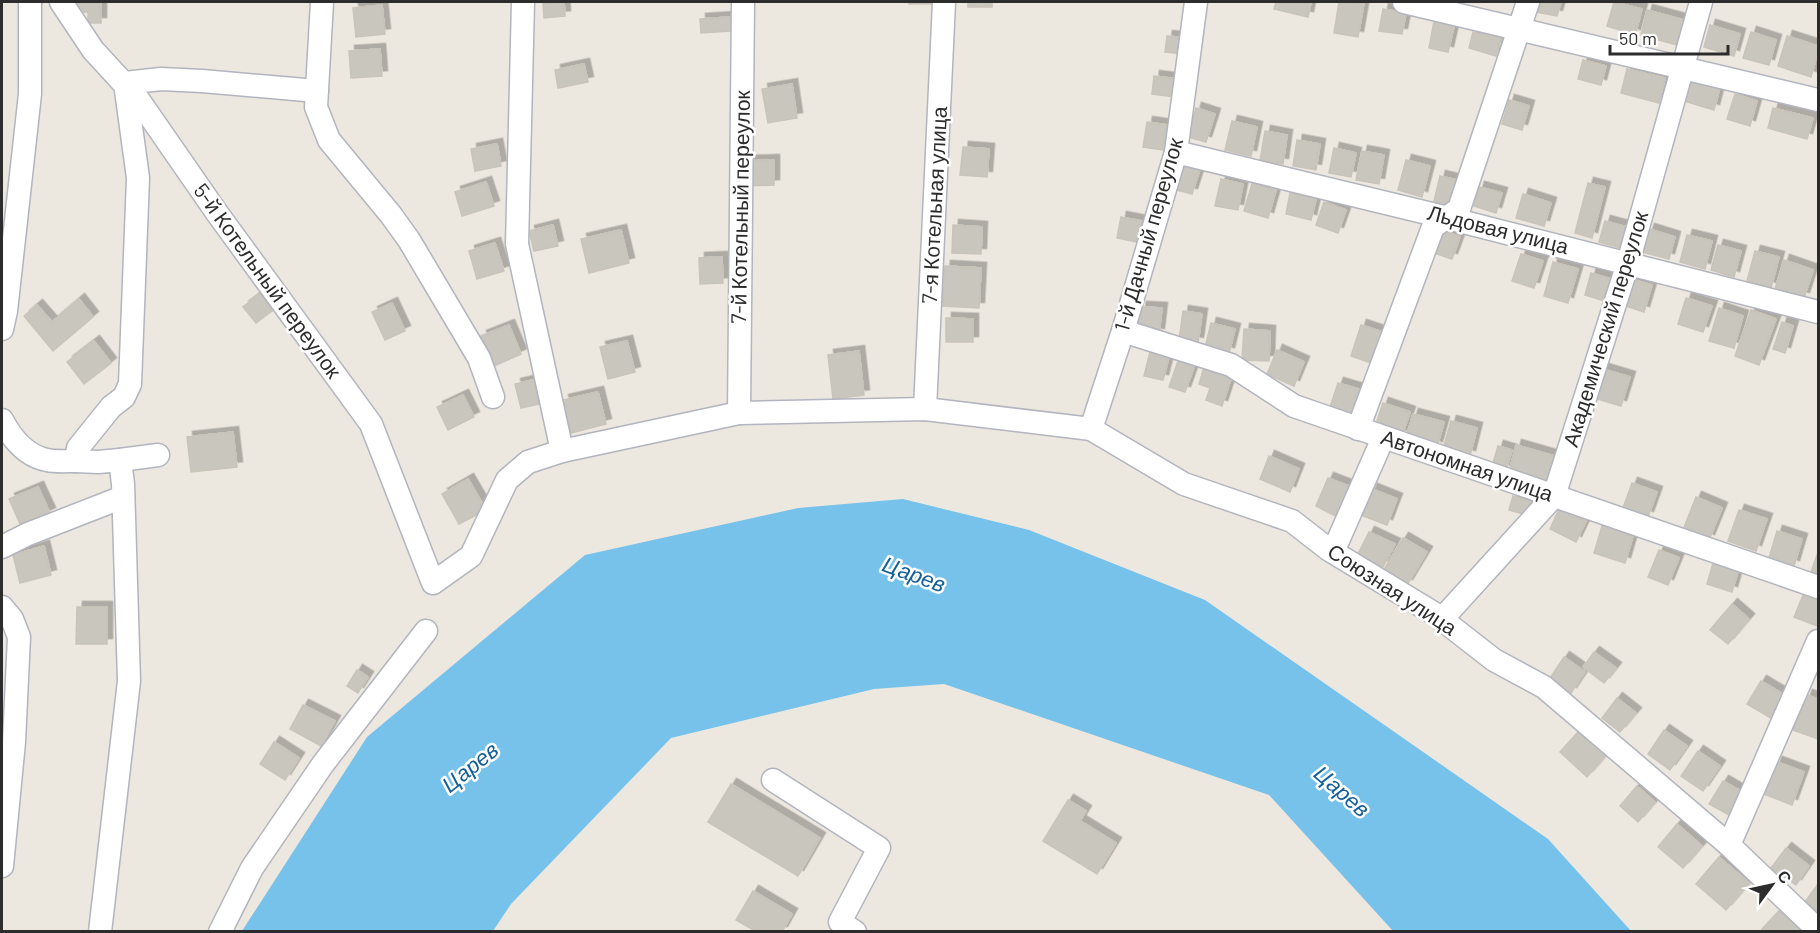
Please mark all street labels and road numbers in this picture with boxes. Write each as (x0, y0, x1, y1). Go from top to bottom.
street label: 7-й Котельный переулок (725, 89, 754, 324)
street label: 7-я Котельная улица (916, 105, 951, 304)
street label: 1-й Дачный переулок (1108, 134, 1187, 334)
street label: 5-й Котельный переулок (189, 178, 348, 383)
street label: Льдовая улица (1425, 199, 1572, 258)
street label: Академический переулок (1557, 207, 1653, 449)
street label: Автономная улица (1378, 423, 1557, 506)
street label: Союзная улица (1324, 538, 1462, 640)

